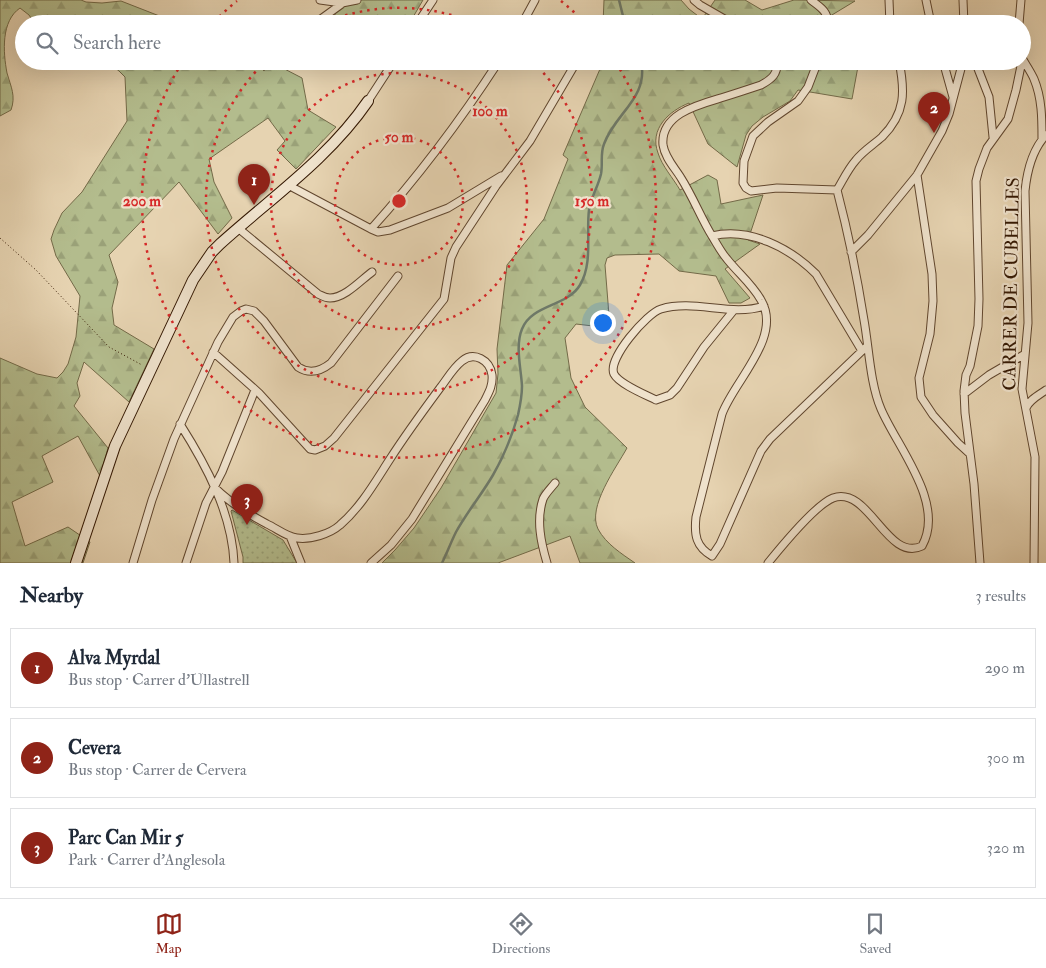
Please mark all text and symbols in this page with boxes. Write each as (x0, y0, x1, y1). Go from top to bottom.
search box (15, 15, 1031, 70)
icon: search (33, 29, 61, 57)
text: Search here (73, 31, 161, 55)
pin: 2 (918, 92, 950, 133)
text: 100 m (472, 102, 508, 121)
text: 50 m (385, 128, 414, 147)
pin: 1 (238, 164, 270, 205)
street label: CARRER DE CUBELLES (998, 177, 1025, 391)
text: 200 m (123, 192, 161, 211)
centre of rings (390, 192, 408, 210)
text: 150 m (575, 192, 609, 211)
your location (590, 310, 616, 336)
pin: 3 (231, 484, 263, 525)
text: Nearby (20, 582, 83, 609)
text: 3 results (975, 586, 1026, 606)
text: Alva Myrdal (68, 646, 160, 670)
text: 1 (34, 658, 40, 678)
text: 290 m (985, 658, 1025, 678)
text: Bus stop · Carrer d'Ullastrell (68, 670, 250, 690)
text: Cevera (68, 736, 121, 760)
text: 2 (33, 748, 41, 768)
text: 300 m (987, 748, 1025, 768)
text: Bus stop · Carrer de Cervera (68, 760, 246, 780)
text: Parc Can Mir 5 (68, 826, 183, 850)
text: 3 (34, 838, 40, 858)
text: 320 m (987, 838, 1025, 858)
text: Park · Carrer d'Anglesola (68, 850, 225, 870)
tab: Map (155, 910, 183, 957)
tab: Directions (492, 910, 550, 957)
tab: Saved (859, 910, 891, 957)

